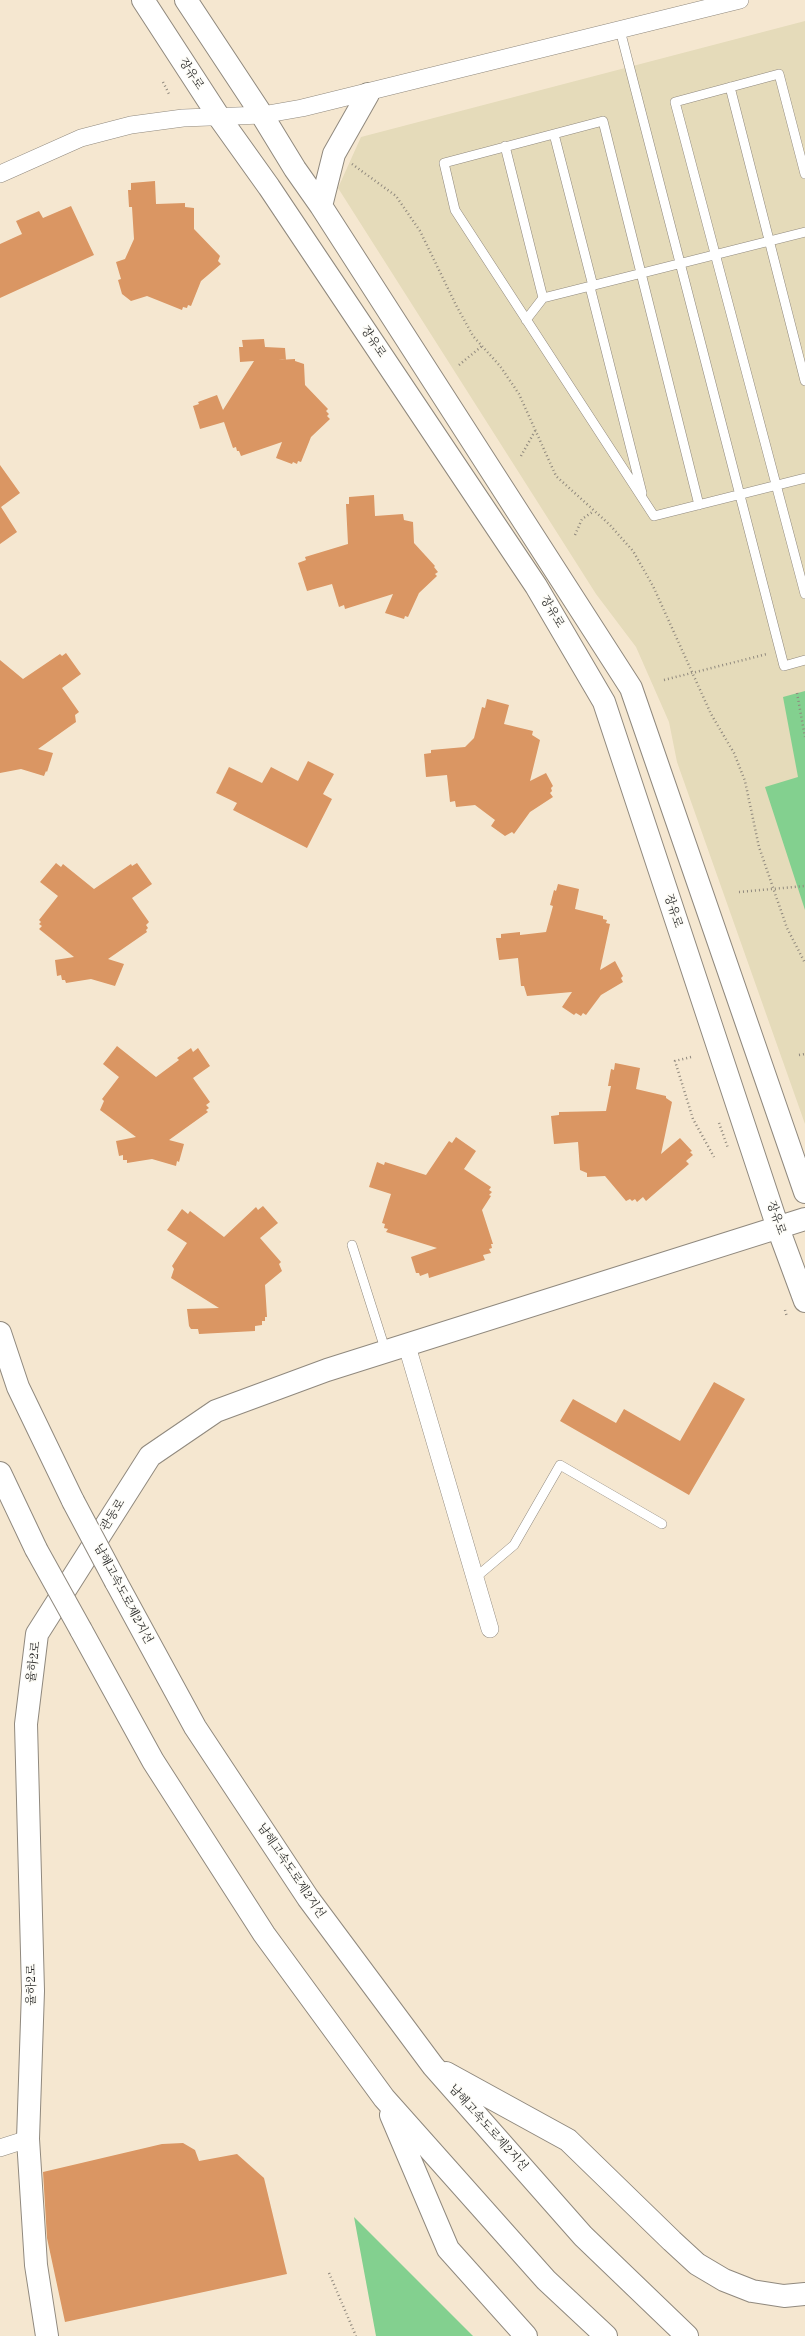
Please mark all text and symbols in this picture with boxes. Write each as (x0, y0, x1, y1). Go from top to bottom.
street label: 장유로 (175, 55, 207, 93)
street label: 장유로 (357, 324, 389, 360)
street label: 장유로 (537, 593, 567, 631)
street label: 장유로 (661, 892, 685, 930)
street label: 장유로 (764, 1199, 788, 1237)
street label: 관동로 (98, 1496, 128, 1534)
street label: 남해고속도로제2지선 (91, 1541, 155, 1647)
street label: 율하2로 (24, 1640, 44, 1684)
street label: 남해고속도로제2지선 (254, 1821, 328, 1921)
street label: 율하2로 (25, 1964, 39, 2006)
street label: 남해고속도로제2지선 (445, 2082, 531, 2174)

